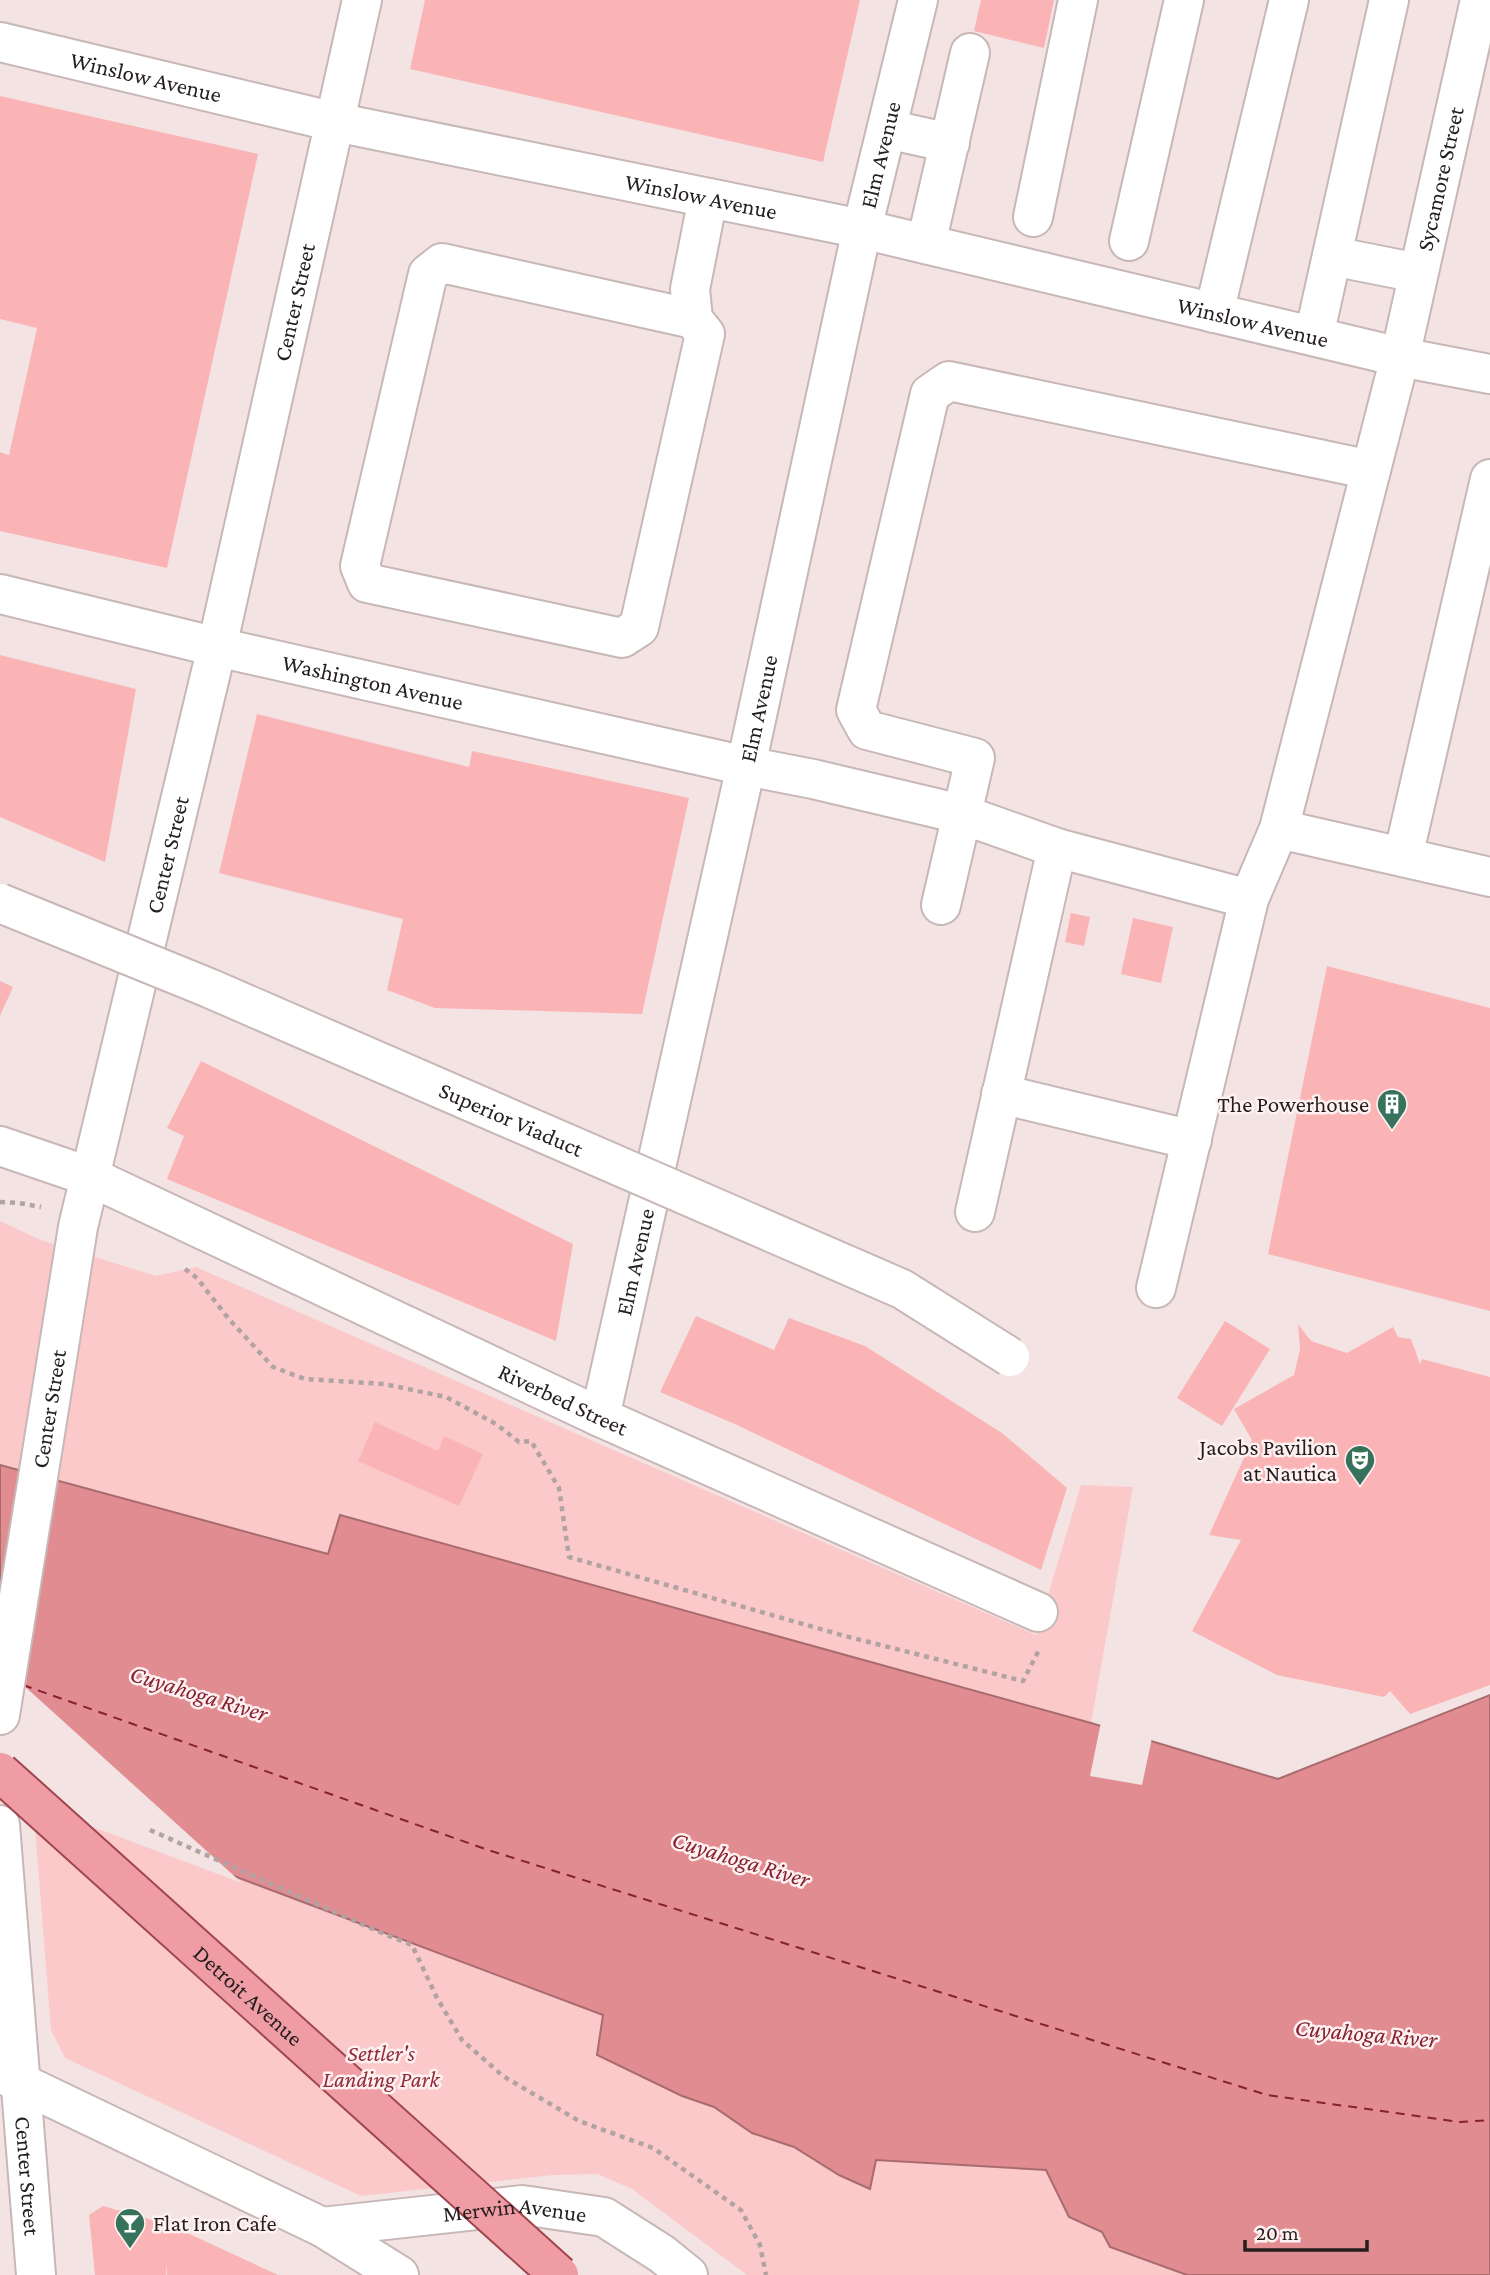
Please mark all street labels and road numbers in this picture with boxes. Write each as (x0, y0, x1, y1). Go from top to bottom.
street label: Winslow Avenue (68, 46, 224, 107)
street label: Elm Avenue (855, 99, 906, 211)
street label: Sycamore Street (1411, 104, 1469, 253)
street label: Winslow Avenue (623, 168, 779, 224)
street label: Center Street (268, 240, 320, 364)
street label: Winslow Avenue (1175, 291, 1331, 353)
street label: Washington Avenue (280, 649, 466, 715)
street label: Elm Avenue (734, 652, 783, 765)
street label: Center Street (141, 793, 194, 916)
street label: Superior Viaduct (435, 1077, 587, 1162)
street label: Elm Avenue (610, 1206, 659, 1318)
street label: Center Street (27, 1347, 71, 1470)
street label: Riverbed Street (494, 1358, 632, 1441)
street label: Detroit Avenue (188, 1940, 308, 2051)
street label: Center Street (10, 2115, 46, 2237)
street label: Merwin Avenue (441, 2192, 588, 2227)

